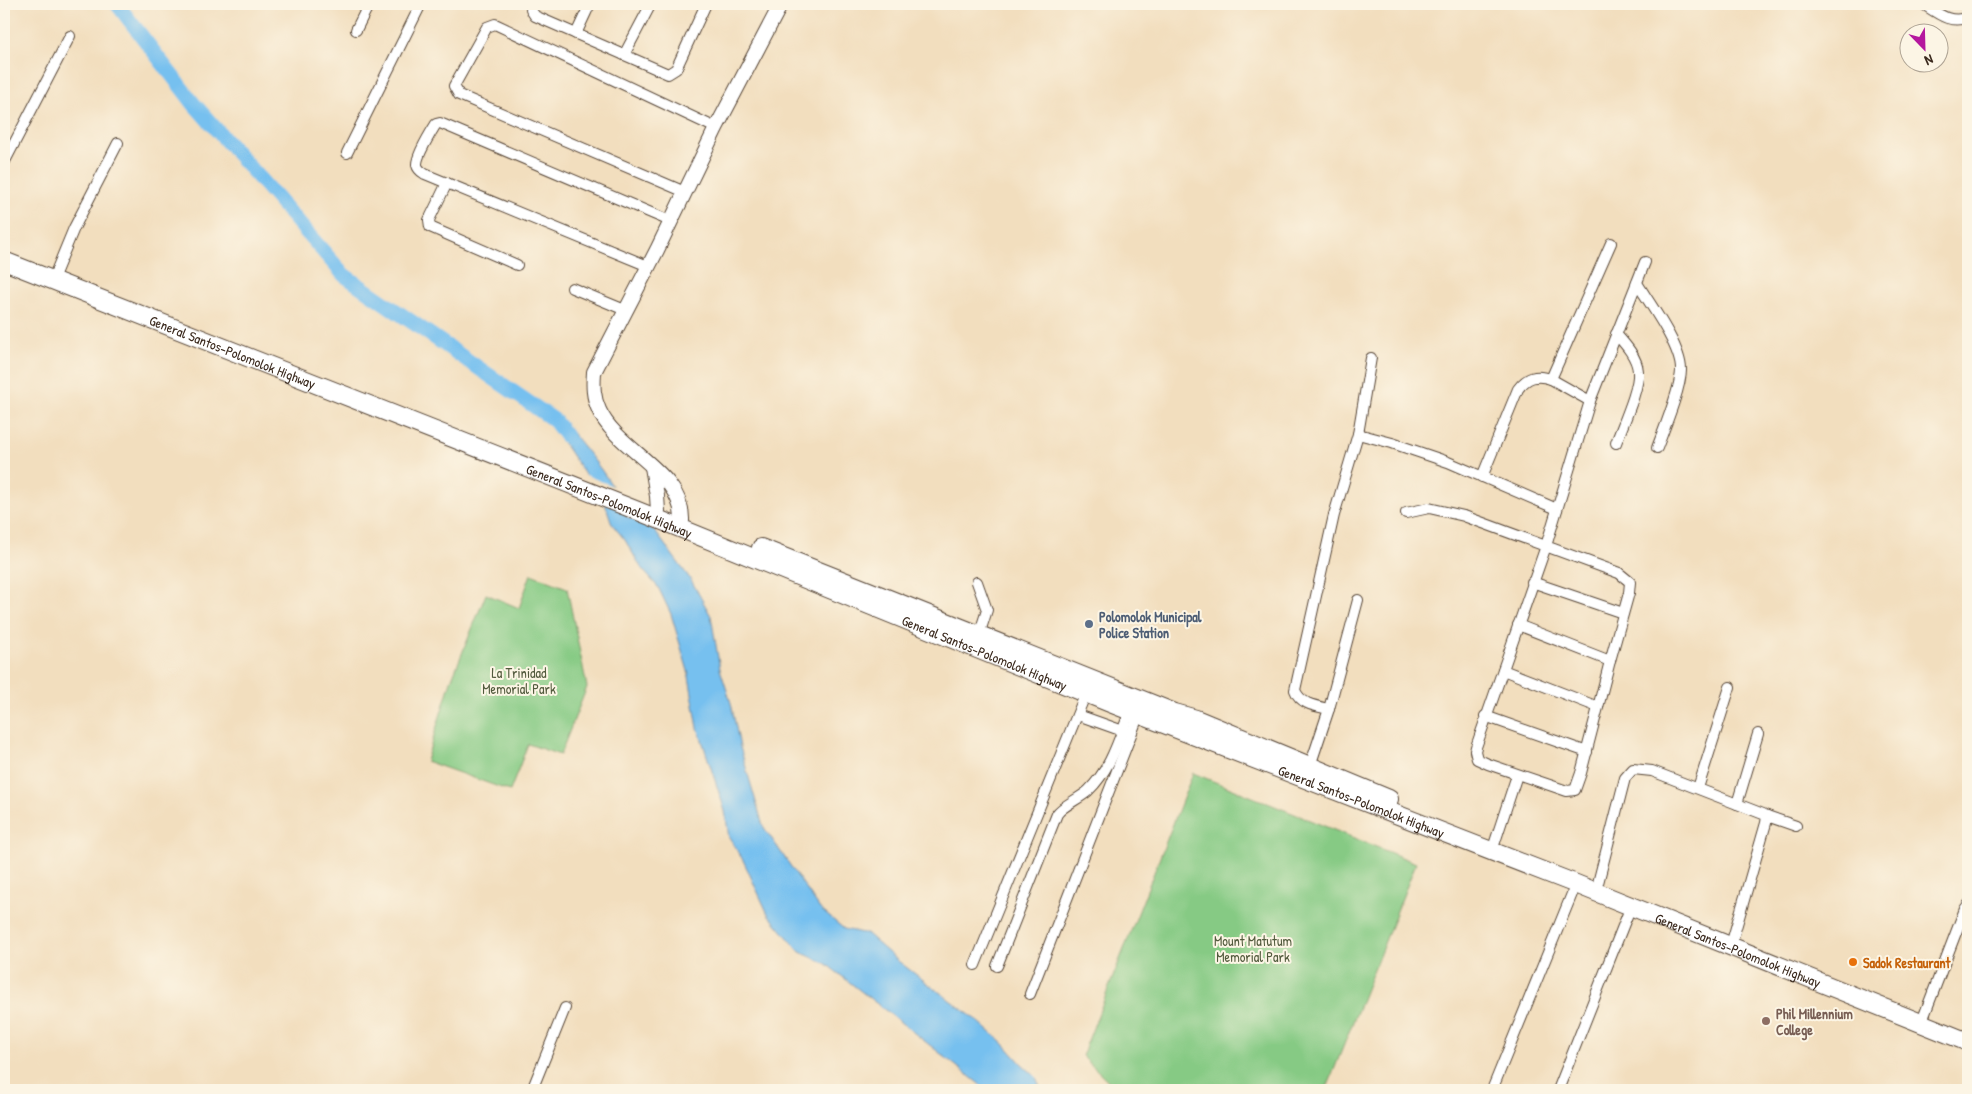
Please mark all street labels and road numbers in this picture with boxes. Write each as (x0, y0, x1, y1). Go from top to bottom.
street label: General Santos-Polomolok Highway (147, 310, 319, 394)
street label: General Santos-Polomolok Highway (524, 458, 695, 543)
street label: General Santos-Polomolok Highway (899, 610, 1071, 695)
street label: General Santos-Polomolok Highway (1276, 760, 1448, 843)
street label: General Santos-Polomolok Highway (1653, 908, 1824, 992)

